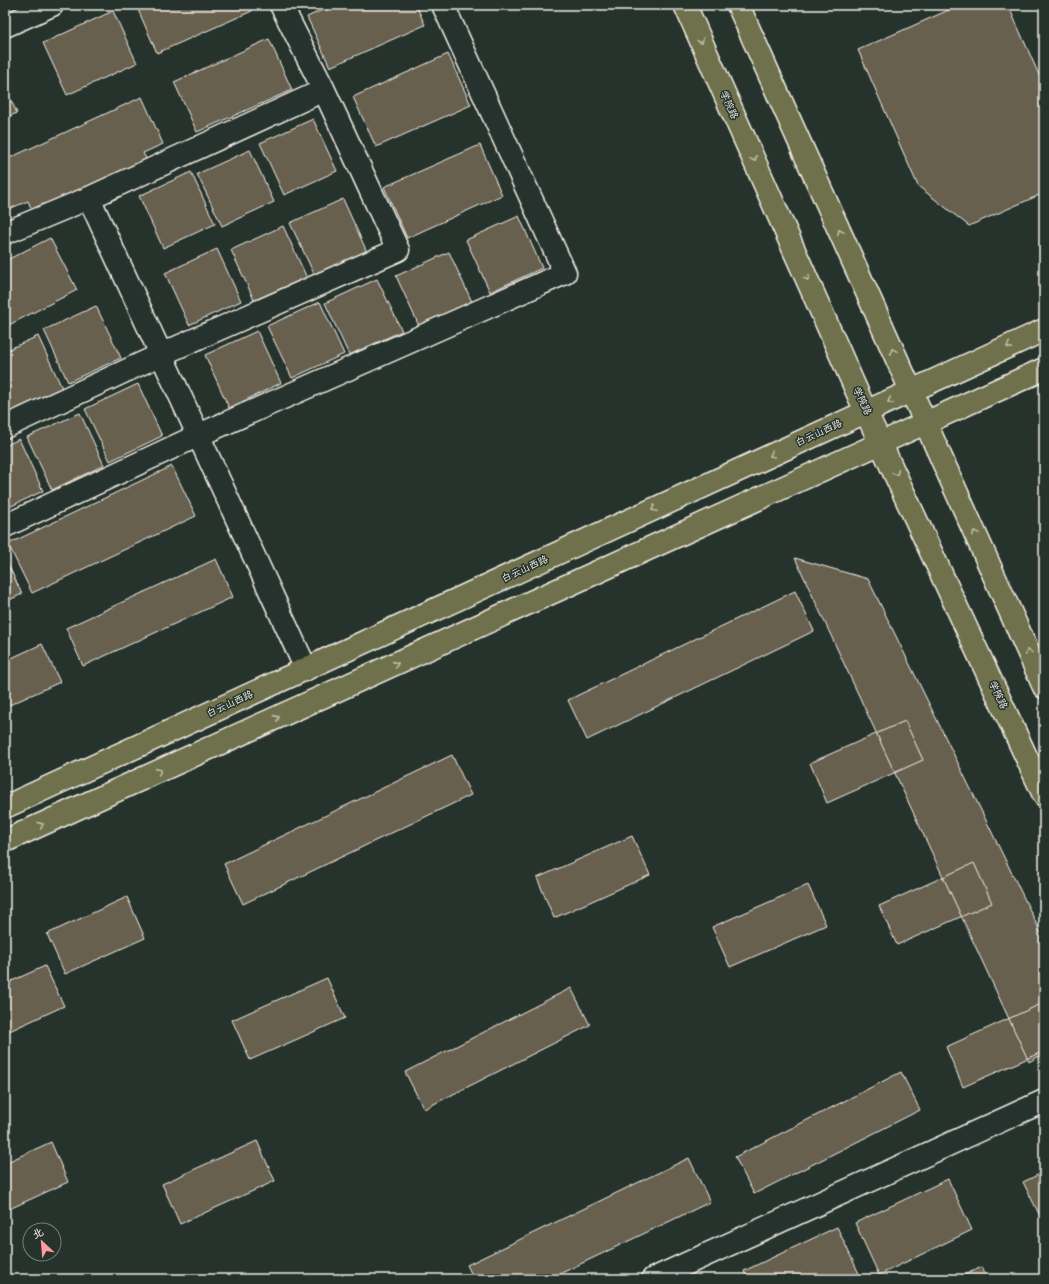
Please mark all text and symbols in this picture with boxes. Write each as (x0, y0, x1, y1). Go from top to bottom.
one-way arrow (696, 37, 704, 44)
street label: 学院路 (717, 89, 741, 121)
one-way arrow (749, 155, 757, 163)
one-way arrow (837, 229, 845, 237)
one-way arrow (802, 274, 810, 281)
one-way arrow (1005, 342, 1012, 350)
one-way arrow (890, 347, 898, 355)
street label: 学院路 (850, 385, 874, 417)
one-way arrow (887, 396, 894, 404)
street label: 白云山西路 (794, 417, 844, 449)
one-way arrow (769, 450, 777, 458)
one-way arrow (891, 468, 899, 476)
one-way arrow (651, 504, 659, 512)
one-way arrow (972, 530, 980, 538)
street label: 白云山西路 (500, 553, 550, 585)
one-way arrow (1025, 649, 1033, 656)
one-way arrow (391, 661, 399, 669)
street label: 学院路 (986, 679, 1010, 711)
street label: 白云山西路 (205, 688, 255, 720)
one-way arrow (273, 715, 281, 723)
one-way arrow (155, 768, 162, 776)
one-way arrow (36, 822, 44, 830)
north arrow (22, 1222, 62, 1262)
text: 北 (30, 1225, 46, 1242)

